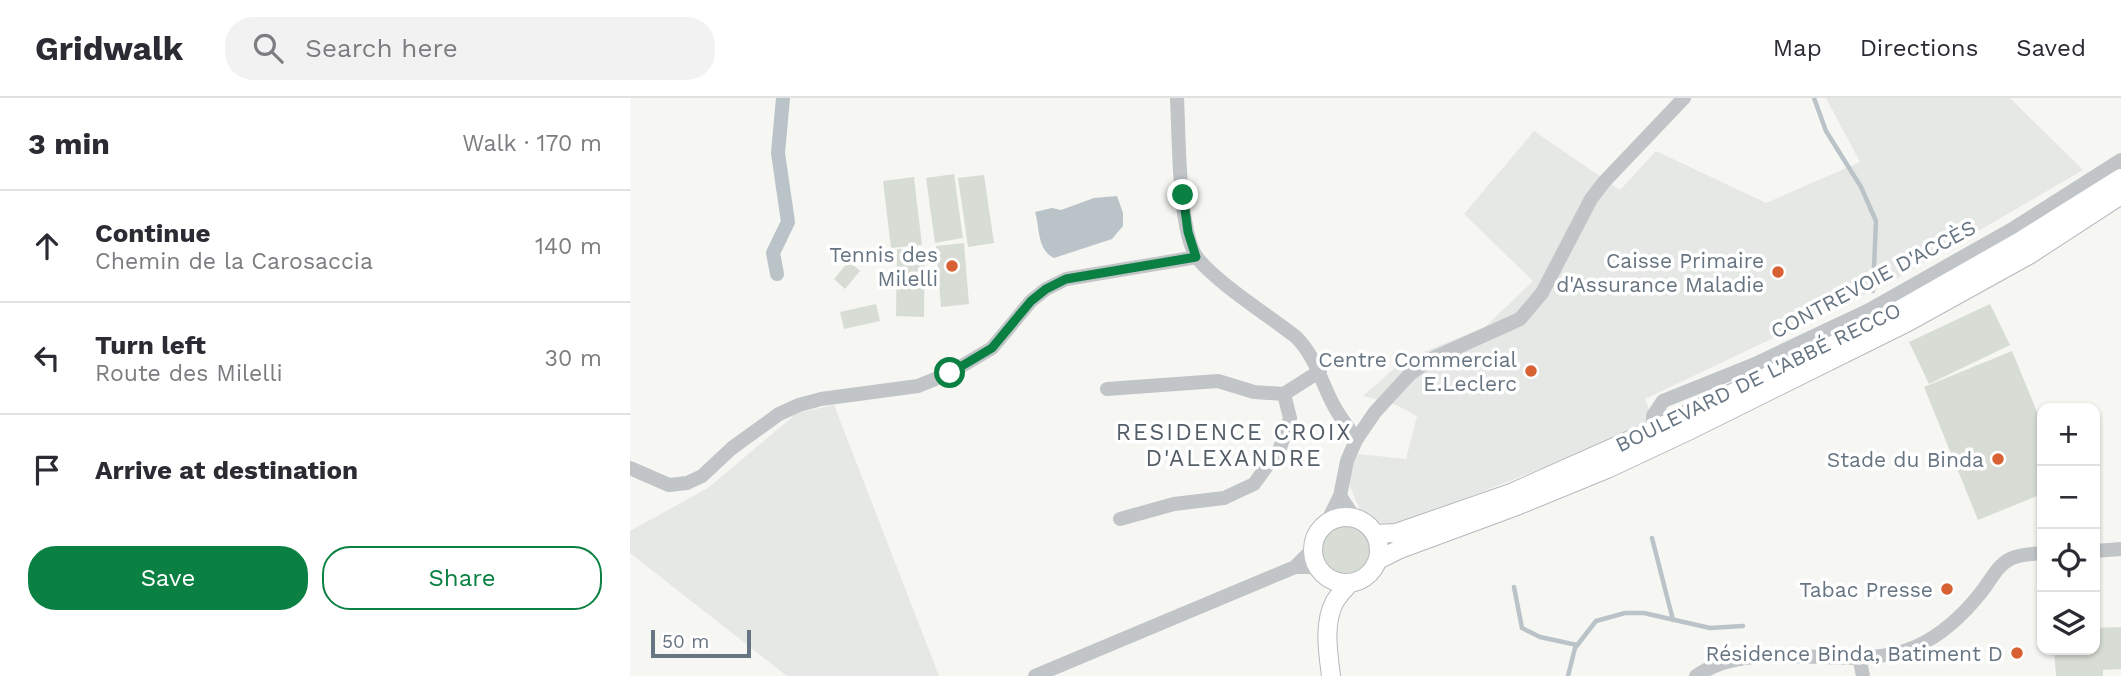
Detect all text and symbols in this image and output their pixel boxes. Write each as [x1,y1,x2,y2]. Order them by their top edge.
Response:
search box [225,17,715,80]
text: Gridwalk [35,29,183,68]
icon: search [249,29,287,67]
text: Search here [305,33,458,63]
text: Map [1773,34,1822,62]
text: Directions [1860,34,1978,62]
text: Saved [2016,34,2086,62]
text: 3 min [28,126,110,161]
text: Walk · 170 m [462,130,602,157]
route end [1167,179,1198,210]
street label: CONTREVOIE D'ACCÈS [1766,214,1980,344]
text: Continue [95,218,211,248]
icon: ahead [28,227,66,265]
text: 140 m [535,233,602,260]
place label: Tennis des Milelli [829,242,938,291]
text: Chemin de la Carosaccia [95,248,373,275]
place label: Caisse Primaire d'Assurance Maladie [1556,248,1764,297]
marker: Tennis des Milelli [944,258,960,274]
marker: Caisse Primaire d'Assurance Maladie [1770,264,1786,280]
street label: BOULEVARD DE L'ABBÉ RECCO [1611,297,1905,457]
text: Turn left [95,330,206,360]
icon: left [28,339,66,377]
text: 30 m [545,345,602,372]
place label: Centre Commercial E.Leclerc [1318,347,1518,396]
route start [934,357,965,388]
text: Route des Milelli [95,360,283,387]
marker: Centre Commercial E.Leclerc [1523,363,1539,379]
map controls [2037,403,2100,655]
button: + [2037,403,2100,466]
district label: RESIDENCE CROIX D'ALEXANDRE [1116,419,1352,472]
place label: Stade du Binda [1827,447,1984,472]
icon: arrive [28,451,66,489]
marker: Stade du Binda [1990,451,2006,467]
text: Arrive at destination [95,455,358,485]
button: − [2037,466,2100,529]
button: locate [2037,529,2100,592]
button: Save [28,546,308,610]
button: Share [322,546,602,610]
place label: Tabac Presse [1799,577,1933,602]
marker: Tabac Presse [1939,581,1955,597]
button: layers [2037,592,2100,655]
scale bar [651,627,751,659]
text: 50 m [662,630,709,653]
place label: Résidence Binda, Batiment D [1706,641,2003,666]
marker: Résidence Binda, Batiment D [2009,645,2025,661]

